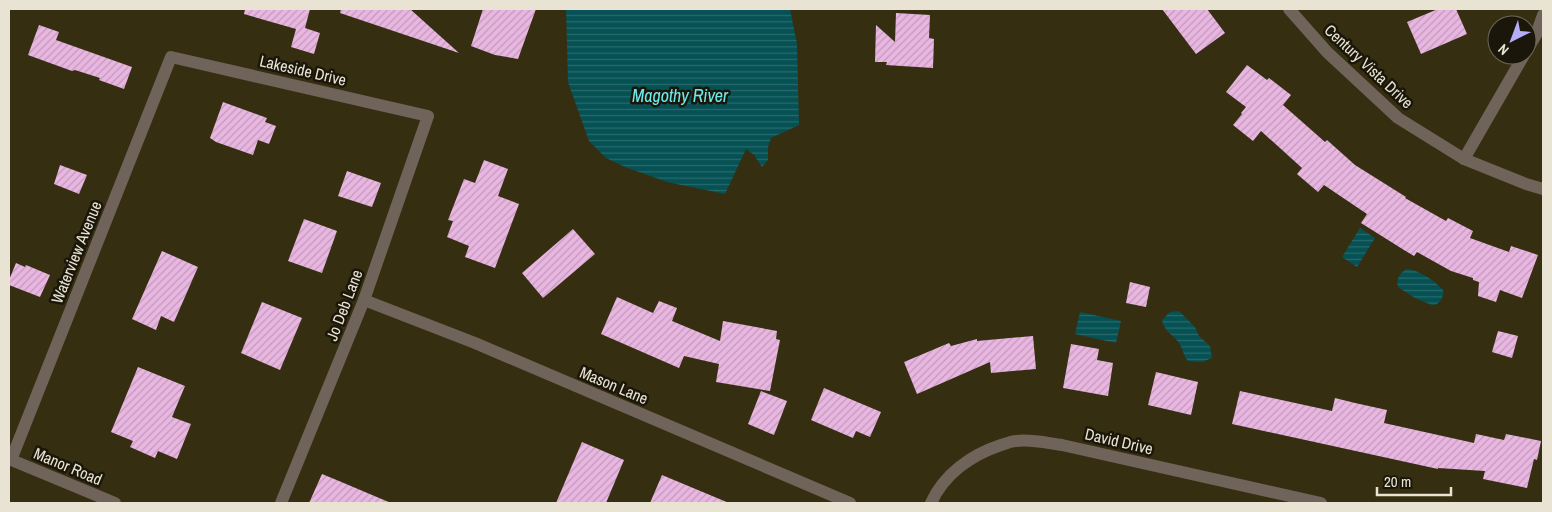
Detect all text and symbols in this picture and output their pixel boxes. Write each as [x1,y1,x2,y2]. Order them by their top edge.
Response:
north arrow [1487,15,1537,65]
street label: Century Vista Drive [1320,19,1418,113]
text: N [1494,40,1512,59]
street label: Lakeside Drive [258,49,348,91]
water label: Magothy River [632,83,729,108]
street label: Waterview Avenue [45,197,107,307]
street label: Jo Deb Lane [320,266,368,344]
street label: Mason Lane [576,361,652,409]
street label: David Drive [1083,422,1155,460]
street label: Manor Road [30,442,106,490]
scale bar [1377,464,1451,496]
text: 20 m [1384,471,1411,492]

